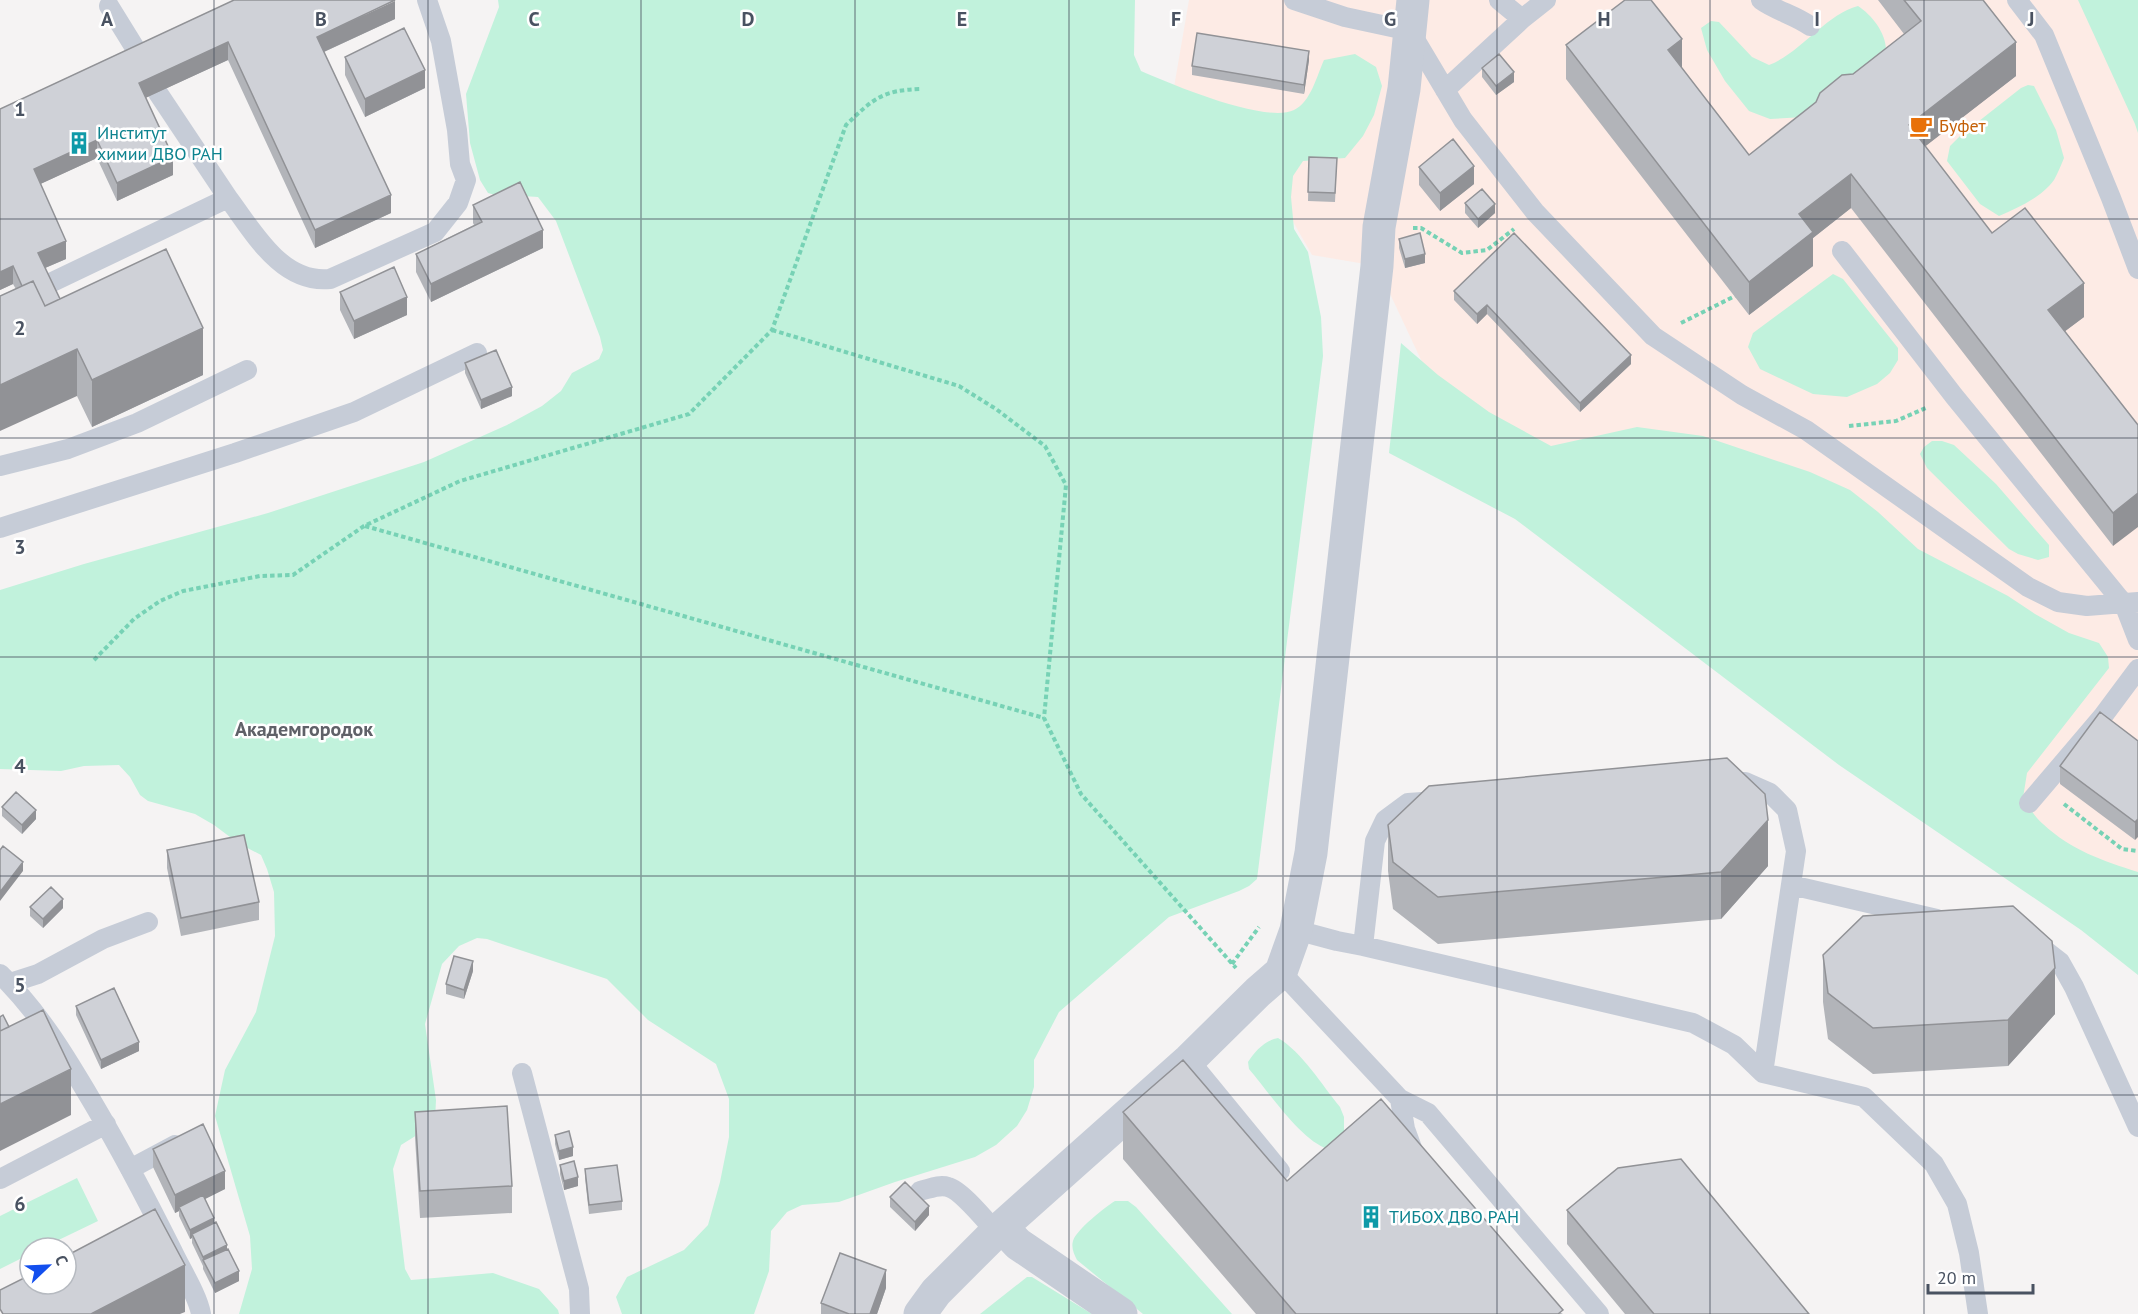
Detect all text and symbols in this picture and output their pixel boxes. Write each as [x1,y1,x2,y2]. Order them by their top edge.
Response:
text: A [101,6,114,32]
text: B [315,6,327,32]
text: C [528,6,540,32]
text: D [742,6,755,32]
text: E [957,6,967,32]
text: F [1171,6,1181,32]
text: G [1384,6,1396,32]
text: H [1597,6,1611,32]
text: I [1814,6,1820,32]
text: J [2027,6,2034,32]
text: 1 [14,96,26,122]
cafe icon: Буфет [1908,113,1934,139]
place label: Буфет [1939,114,1987,137]
place label: Институт химии ДВО РАН [97,121,223,165]
building icon: Институт химии ДВО РАН [66,130,92,156]
text: 2 [14,315,26,341]
text: 3 [14,534,26,560]
district label: Академгородок [235,716,373,742]
text: 4 [14,753,26,779]
text: 5 [14,972,26,998]
text: 6 [14,1191,26,1217]
building icon: ТИБОХ ДВО РАН [1358,1204,1384,1230]
place label: ТИБОХ ДВО РАН [1389,1205,1519,1228]
north arrow [18,1236,78,1296]
text: С [51,1252,73,1268]
scale bar [1928,1257,2033,1295]
text: 20 m [1937,1266,1976,1289]

